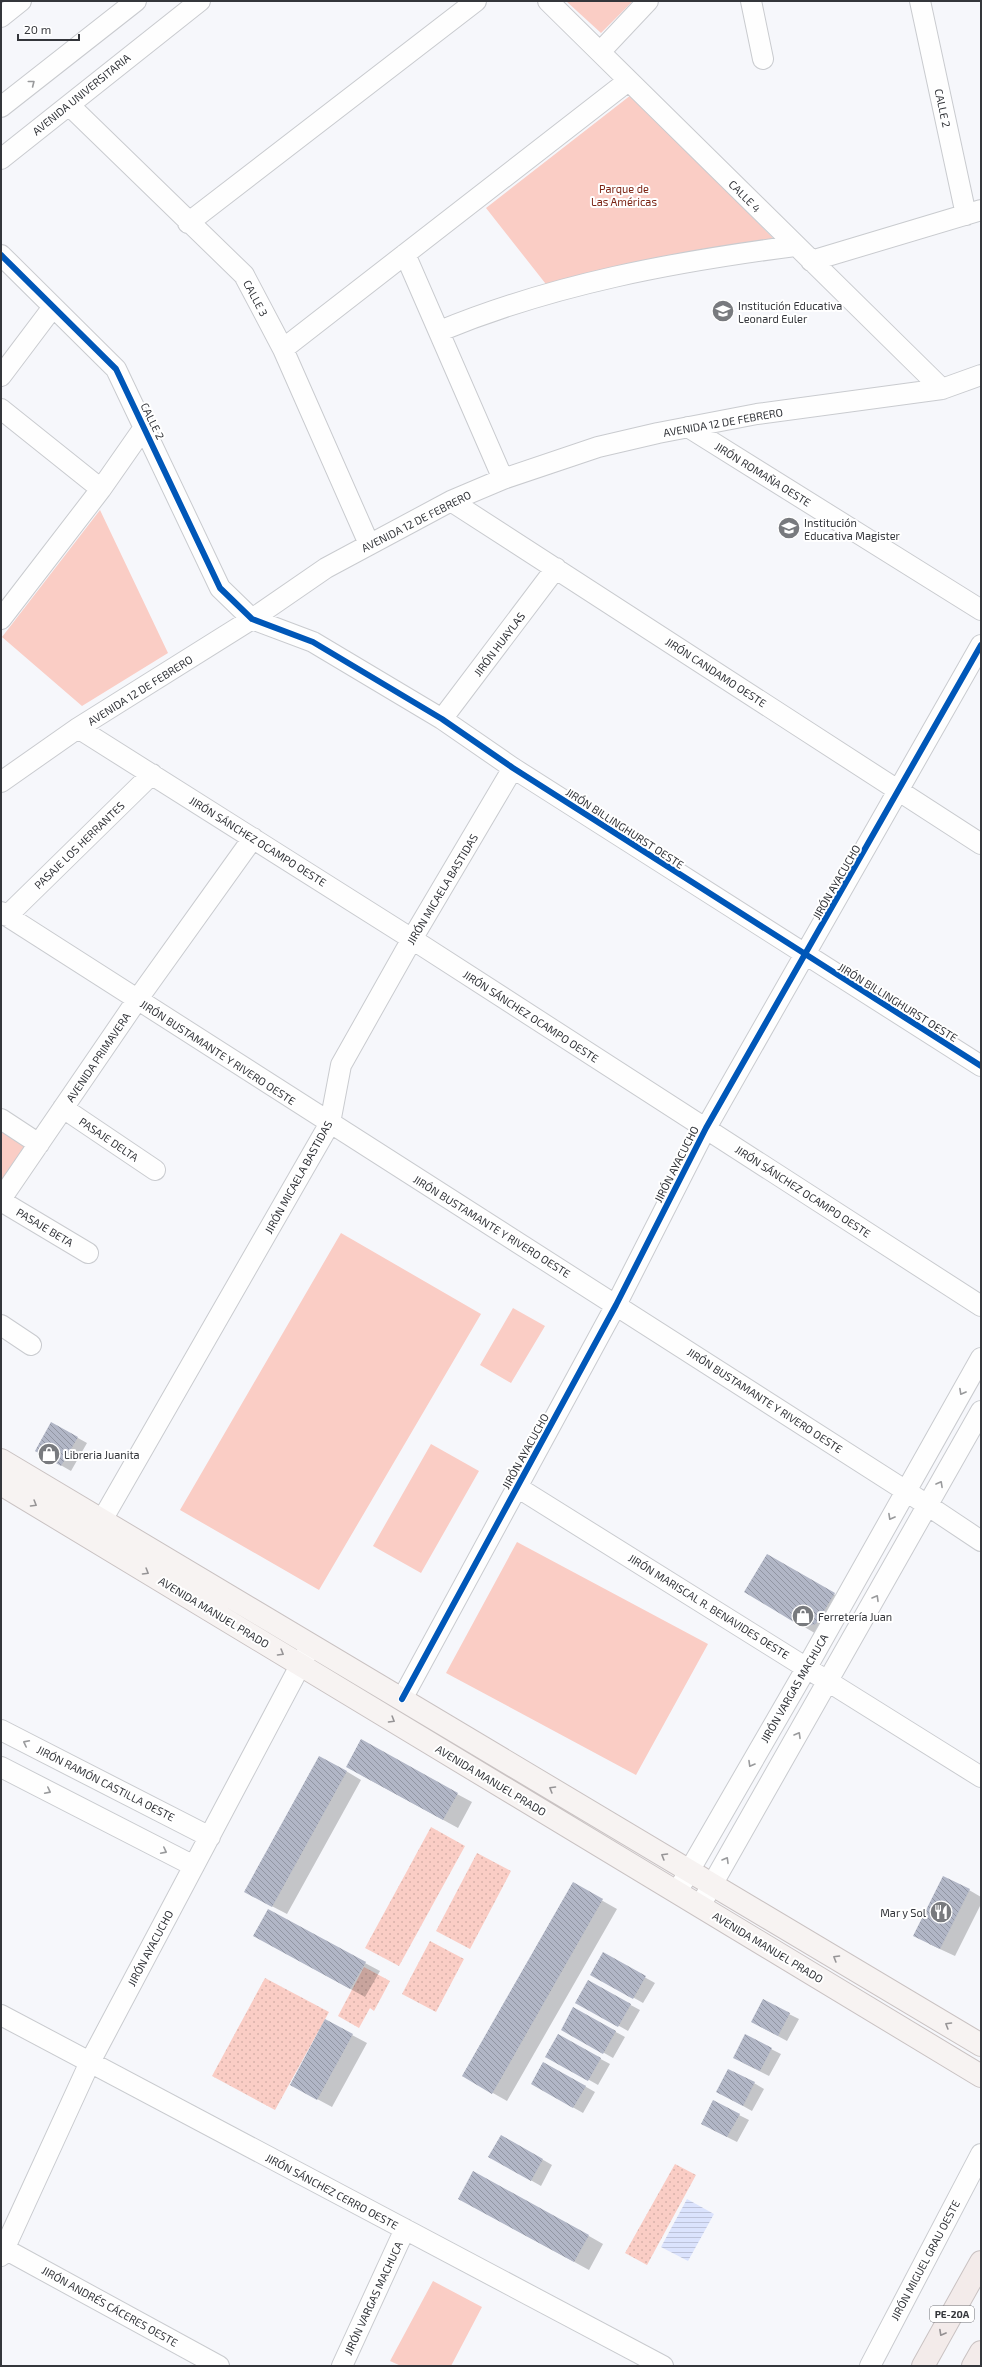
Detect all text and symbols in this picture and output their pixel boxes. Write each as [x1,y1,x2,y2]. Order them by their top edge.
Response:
scale bar [18,16,79,42]
text: 20 m [24,22,51,36]
street label: AVENIDA UNIVERSITARIA [29,50,133,137]
one-way arrow [27,80,34,87]
street label: CALLE 2 [933,87,953,129]
street label: CALLE 4 [726,177,764,215]
park label: Parque de Las Américas [591,182,657,208]
street label: CALLE 3 [241,278,271,318]
school or university icon: Institución Educativa Leonard Euler [710,298,736,324]
place label: Institución Educativa Leonard Euler [738,299,842,325]
street label: CALLE 2 [139,401,167,441]
street label: AVENIDA 12 DE FEBRERO [662,405,784,439]
street label: JIRÓN ROMAÑA OESTE [713,439,813,509]
street label: AVENIDA 12 DE FEBRERO [359,488,473,554]
school or university icon: Institución Educativa Magister [776,515,802,541]
place label: Institución Educativa Magister [804,516,901,542]
street label: JIRÓN HUAYLAS [471,609,527,679]
street label: JIRÓN CANDAMO OESTE [663,635,769,709]
street label: AVENIDA 12 DE FEBRERO [85,652,195,728]
street label: JIRÓN BILLINGHURST OESTE [564,785,686,871]
street label: JIRÓN SÁNCHEZ OCAMPO OESTE [187,793,329,889]
street label: PASAJE LOS HERRANTES [31,799,127,891]
street label: JIRÓN MICAELA BASTIDAS [404,831,480,947]
street label: JIRÓN AYACUCHO [809,842,863,922]
street label: JIRÓN BILLINGHURST OESTE [836,960,960,1044]
street label: JIRÓN SÁNCHEZ OCAMPO OESTE [461,967,601,1065]
street label: JIRÓN BUSTAMANTE Y RIVERO OESTE [138,997,298,1107]
street label: AVENIDA PRIMAVERA [63,1010,133,1104]
street label: PASAJE DELTA [77,1114,141,1164]
street label: JIRÓN MICAELA BASTIDAS [262,1118,334,1236]
street label: JIRÓN AYACUCHO [651,1124,701,1204]
street label: JIRÓN SÁNCHEZ OCAMPO OESTE [733,1142,873,1240]
street label: JIRÓN BUSTAMANTE Y RIVERO OESTE [411,1172,573,1280]
street label: PASAJE BETA [14,1205,76,1249]
street label: JIRÓN BUSTAMANTE Y RIVERO OESTE [685,1345,845,1455]
one-way arrow [959,1388,966,1395]
street label: JIRÓN AYACUCHO [499,1411,551,1491]
shop icon: Libreria Juanita [36,1441,62,1467]
place label: Libreria Juanita [64,1448,140,1461]
one-way arrow [935,1481,942,1488]
one-way arrow [30,1500,37,1507]
one-way arrow [889,1513,896,1520]
street label: JIRÓN MARISCAL R. BENAVIDES OESTE [626,1551,792,1661]
one-way arrow [142,1567,149,1574]
street label: AVENIDA MANUEL PRADO [156,1574,272,1650]
one-way arrow [871,1594,878,1602]
shop icon: Ferretería Juan [790,1603,816,1629]
place label: Ferretería Juan [818,1610,892,1623]
street label: JIRÓN VARGAS MACHUCA [757,1631,831,1745]
one-way arrow [277,1649,284,1656]
one-way arrow [388,1716,395,1723]
one-way arrow [793,1732,800,1739]
one-way arrow [23,1740,30,1747]
street label: JIRÓN RAMÓN CASTILLA OESTE [35,1742,177,1824]
street label: AVENIDA MANUEL PRADO [433,1742,549,1818]
one-way arrow [748,1760,755,1767]
one-way arrow [549,1786,556,1794]
one-way arrow [44,1787,51,1794]
one-way arrow [160,1846,167,1853]
one-way arrow [661,1853,668,1860]
one-way arrow [722,1857,729,1864]
restaurant icon: Mar y Sol [928,1899,954,1925]
place label: Mar y Sol [880,1906,927,1919]
street label: JIRÓN AYACUCHO [125,1908,175,1988]
street label: AVENIDA MANUEL PRADO [710,1909,826,1985]
one-way arrow [833,1955,840,1963]
one-way arrow [944,2022,952,2029]
street label: JIRÓN SÁNCHEZ CERRO OESTE [263,2150,401,2232]
street label: JIRÓN MIGUEL GRAU OESTE [888,2198,962,2322]
street label: JIRÓN VARGAS MACHUCA [341,2239,405,2357]
street label: JIRÓN ANDRÉS CÁCERES OESTE [40,2263,180,2349]
road number: PE-20A [930,2306,974,2322]
one-way arrow [939,2329,946,2336]

